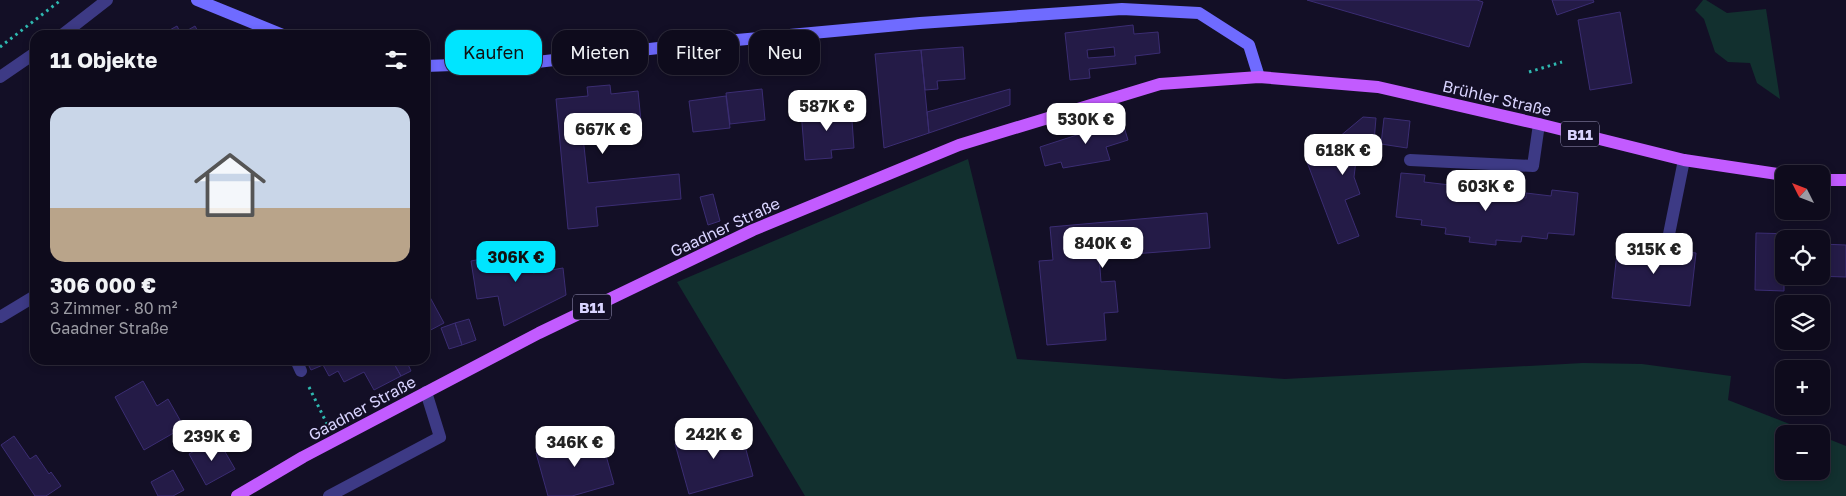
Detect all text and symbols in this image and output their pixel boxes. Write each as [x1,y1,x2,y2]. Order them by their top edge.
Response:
chip: Kaufen [445,30,542,75]
chip: Mieten [552,30,648,75]
chip: Filter [658,30,739,75]
chip: Neu [749,30,820,75]
icon: filters [382,46,410,74]
text: 11 Objekte [50,47,157,73]
street label: Brühler Straße [1441,76,1553,120]
pin: 587K € [786,90,868,132]
text: 587K € [799,96,855,116]
pin: 530K € [1045,102,1127,145]
text: 530K € [1058,109,1114,129]
pin: 667K € [562,112,644,155]
text: 667K € [575,119,631,139]
road number: B11 [1561,122,1599,146]
pin: 618K € [1302,134,1384,176]
icon: home [185,140,275,230]
text: 618K € [1315,140,1371,160]
north arrow [1775,165,1830,220]
map controls [1775,165,1830,480]
pin: 603K € [1445,170,1527,212]
text: 603K € [1457,176,1515,196]
street label: Gaadner Straße [667,193,783,261]
pin: 840K € [1062,226,1144,269]
button: locate [1775,230,1830,285]
pin: 315K € [1613,232,1695,275]
text: 840K € [1074,233,1132,253]
text: 315K € [1627,239,1681,259]
pin: 306K € [475,240,557,283]
text: 306K € [487,247,545,267]
text: 306 000 € [50,272,156,298]
road number: B11 [573,294,611,320]
button: layers [1775,295,1830,350]
text: 3 Zimmer · 80 m² [50,298,178,318]
text: Gaadner Straße [50,318,169,338]
button: + [1775,360,1830,415]
street label: Gaadner Straße [305,371,419,445]
pin: 242K € [673,418,755,460]
pin: 239K € [171,420,253,462]
text: 242K € [686,424,742,444]
button: − [1775,425,1830,480]
text: 239K € [184,426,240,446]
pin: 346K € [534,426,616,468]
text: 346K € [547,432,603,452]

